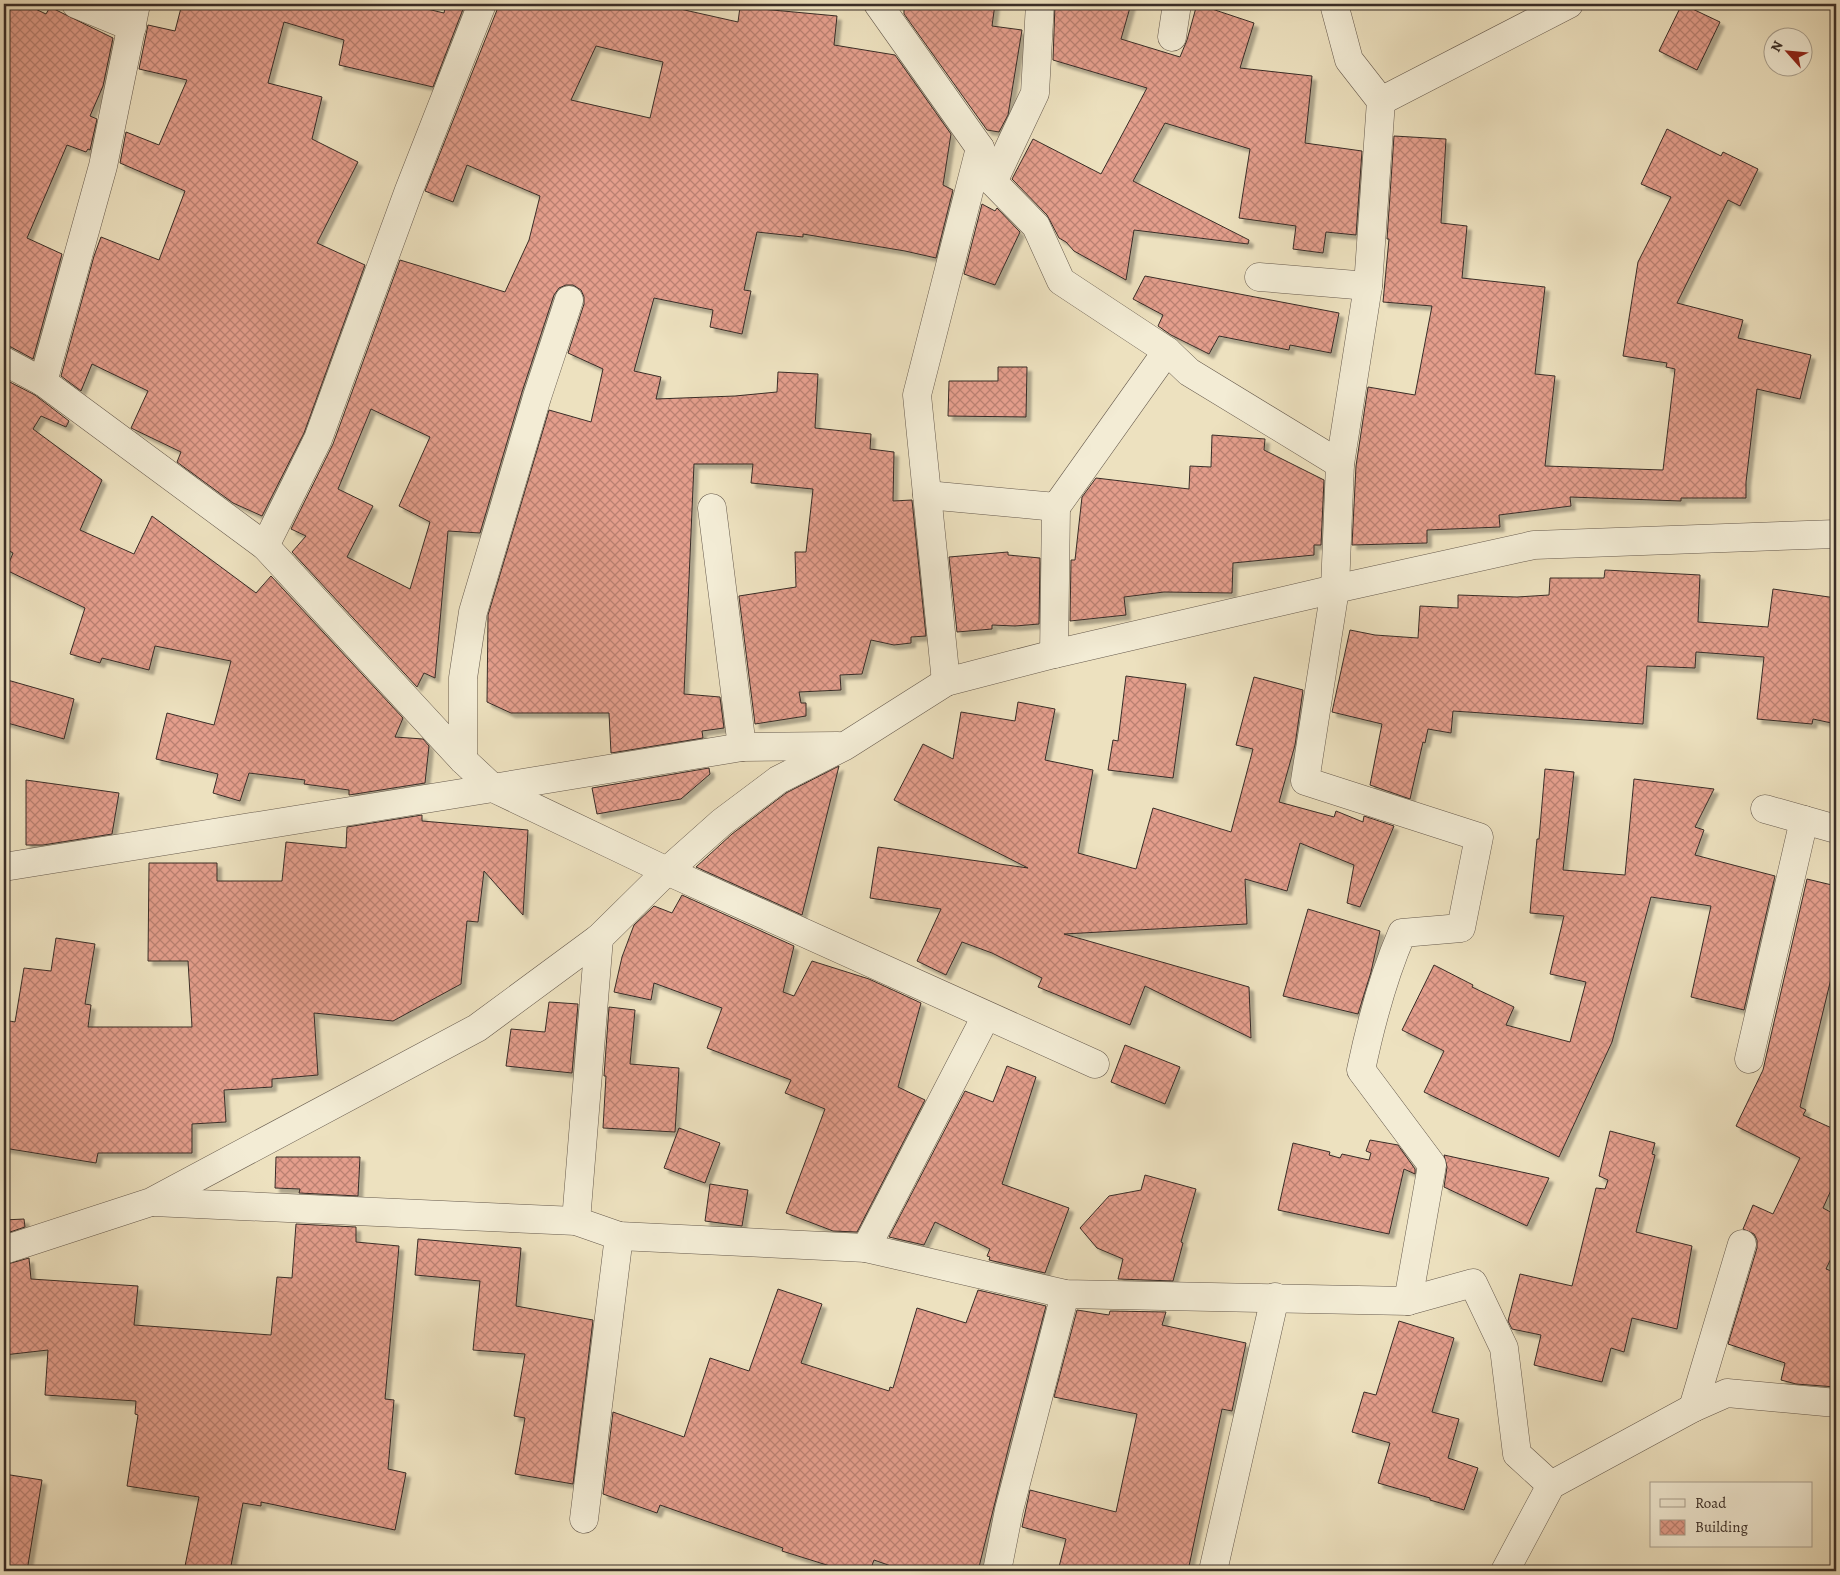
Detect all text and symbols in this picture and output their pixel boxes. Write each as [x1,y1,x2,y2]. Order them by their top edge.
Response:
north arrow [1762,28,1812,78]
text: N [1766,37,1788,55]
legend [1650,1482,1812,1548]
text: Road [1695,1493,1727,1513]
text: Building [1695,1517,1748,1537]

